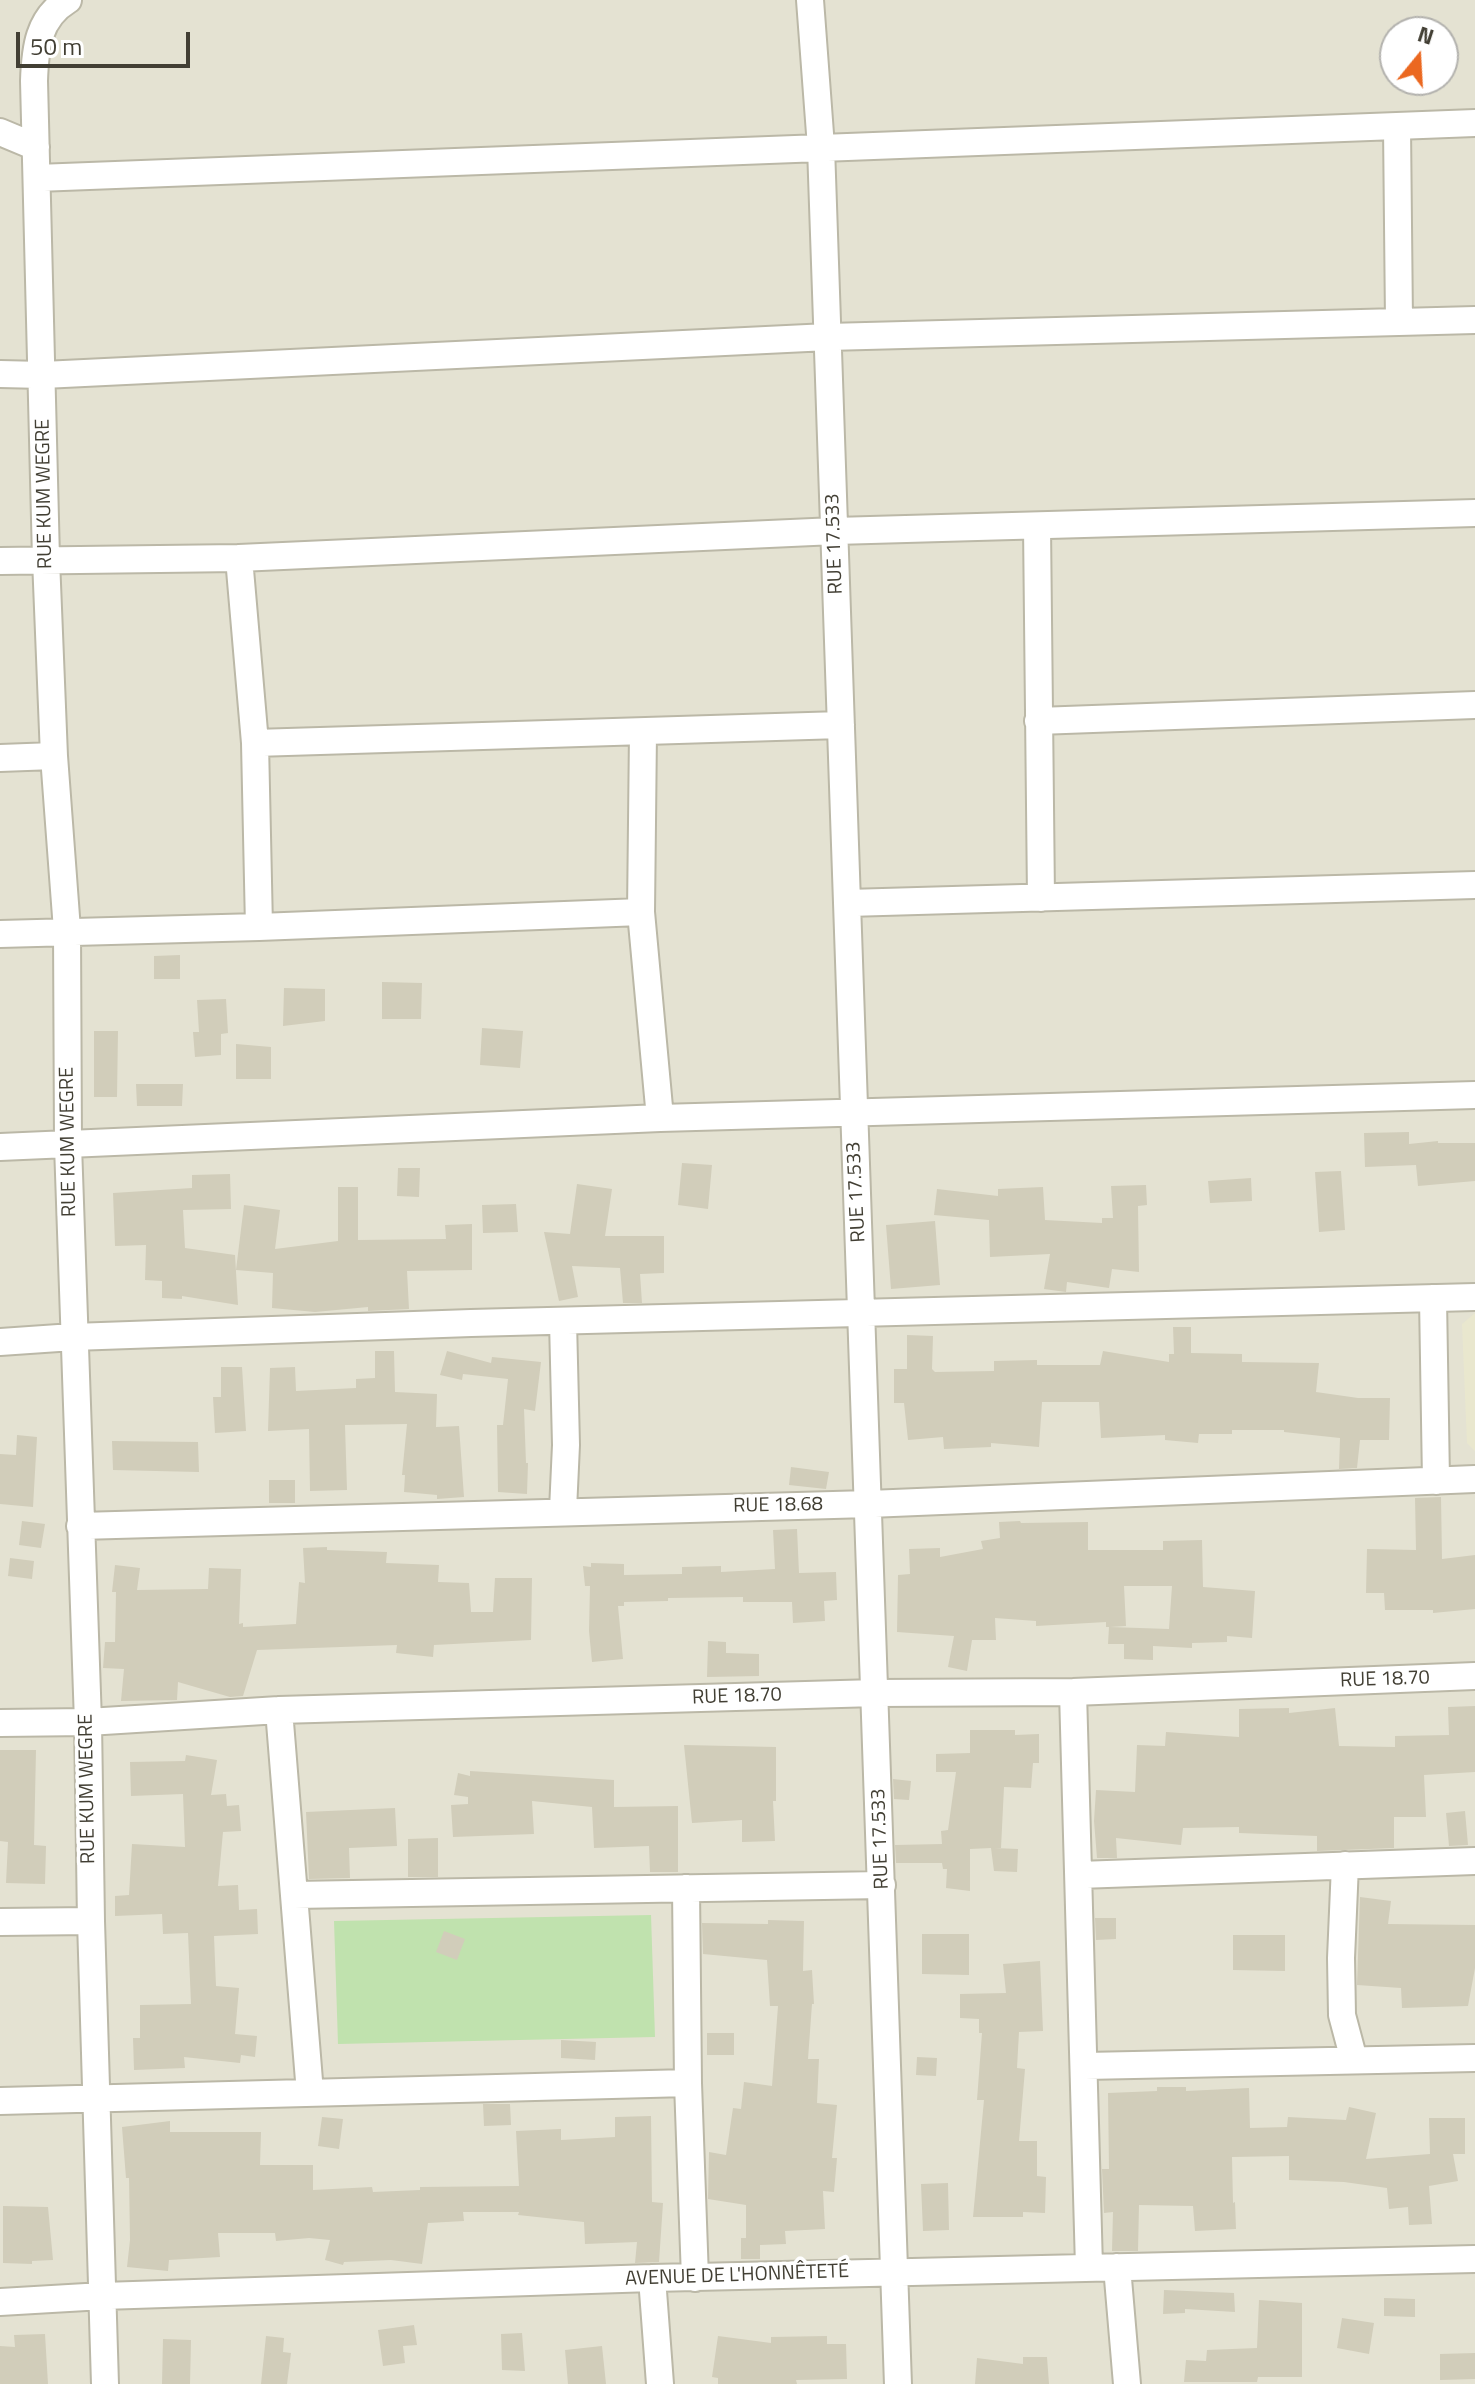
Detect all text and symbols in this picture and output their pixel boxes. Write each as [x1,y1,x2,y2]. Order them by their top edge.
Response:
scale bar [20,16,194,66]
north arrow [1379,16,1459,96]
text: N [1413,17,1438,54]
text: 50 m [30,28,82,64]
street label: RUE KUM WEGRE [32,419,58,569]
street label: RUE 17.533 [821,493,849,595]
street label: RUE KUM WEGRE [56,1067,82,1217]
street label: RUE 17.533 [842,1141,872,1243]
street label: RUE 18.68 [733,1493,823,1519]
street label: RUE 18.70 [1340,1666,1430,1694]
street label: RUE 18.70 [692,1683,782,1711]
street label: RUE KUM WEGRE [75,1714,101,1864]
street label: RUE 17.533 [867,1788,895,1890]
street label: AVENUE DE L'HONNÊTETÉ [625,2260,849,2292]

